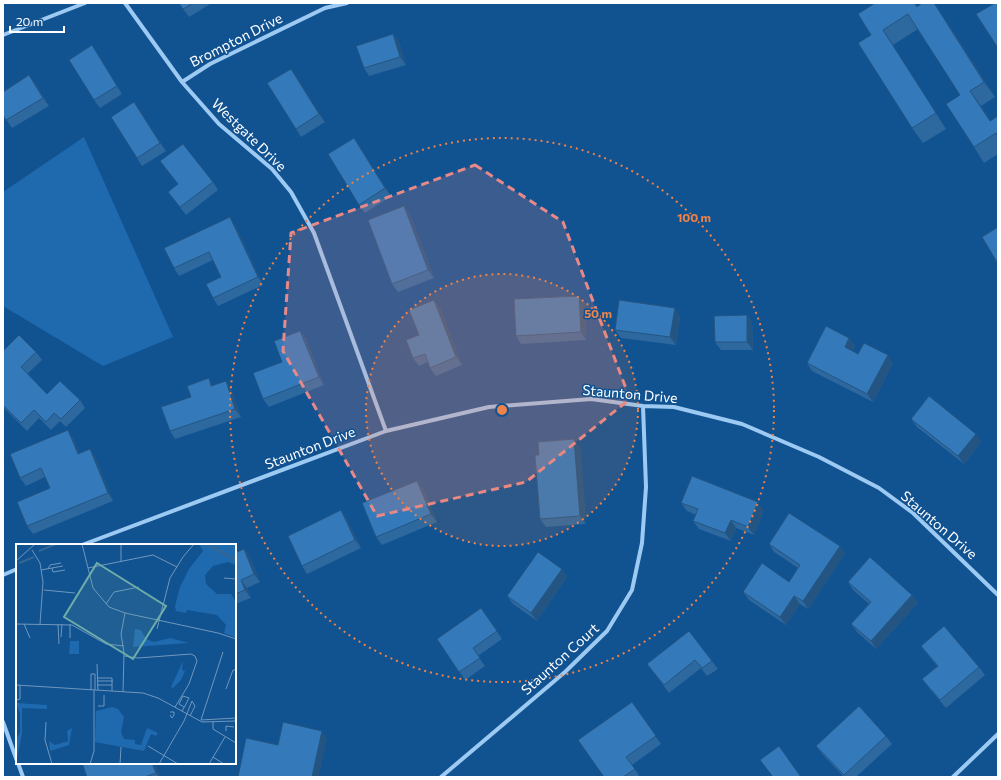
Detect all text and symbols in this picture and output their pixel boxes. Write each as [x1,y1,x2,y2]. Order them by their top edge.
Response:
scale bar [10,8,64,34]
street label: Brompton Drive [187,9,285,70]
text: 20 m [16,14,43,28]
street label: Westgate Drive [209,95,290,174]
text: 100 m [677,210,711,224]
text: 50 m [584,306,612,320]
street label: Staunton Drive [582,381,678,406]
centre of rings [495,403,509,417]
street label: Staunton Drive [262,422,357,473]
street label: Staunton Drive [898,487,981,562]
inset map [16,544,236,764]
street label: Staunton Court [517,619,602,698]

